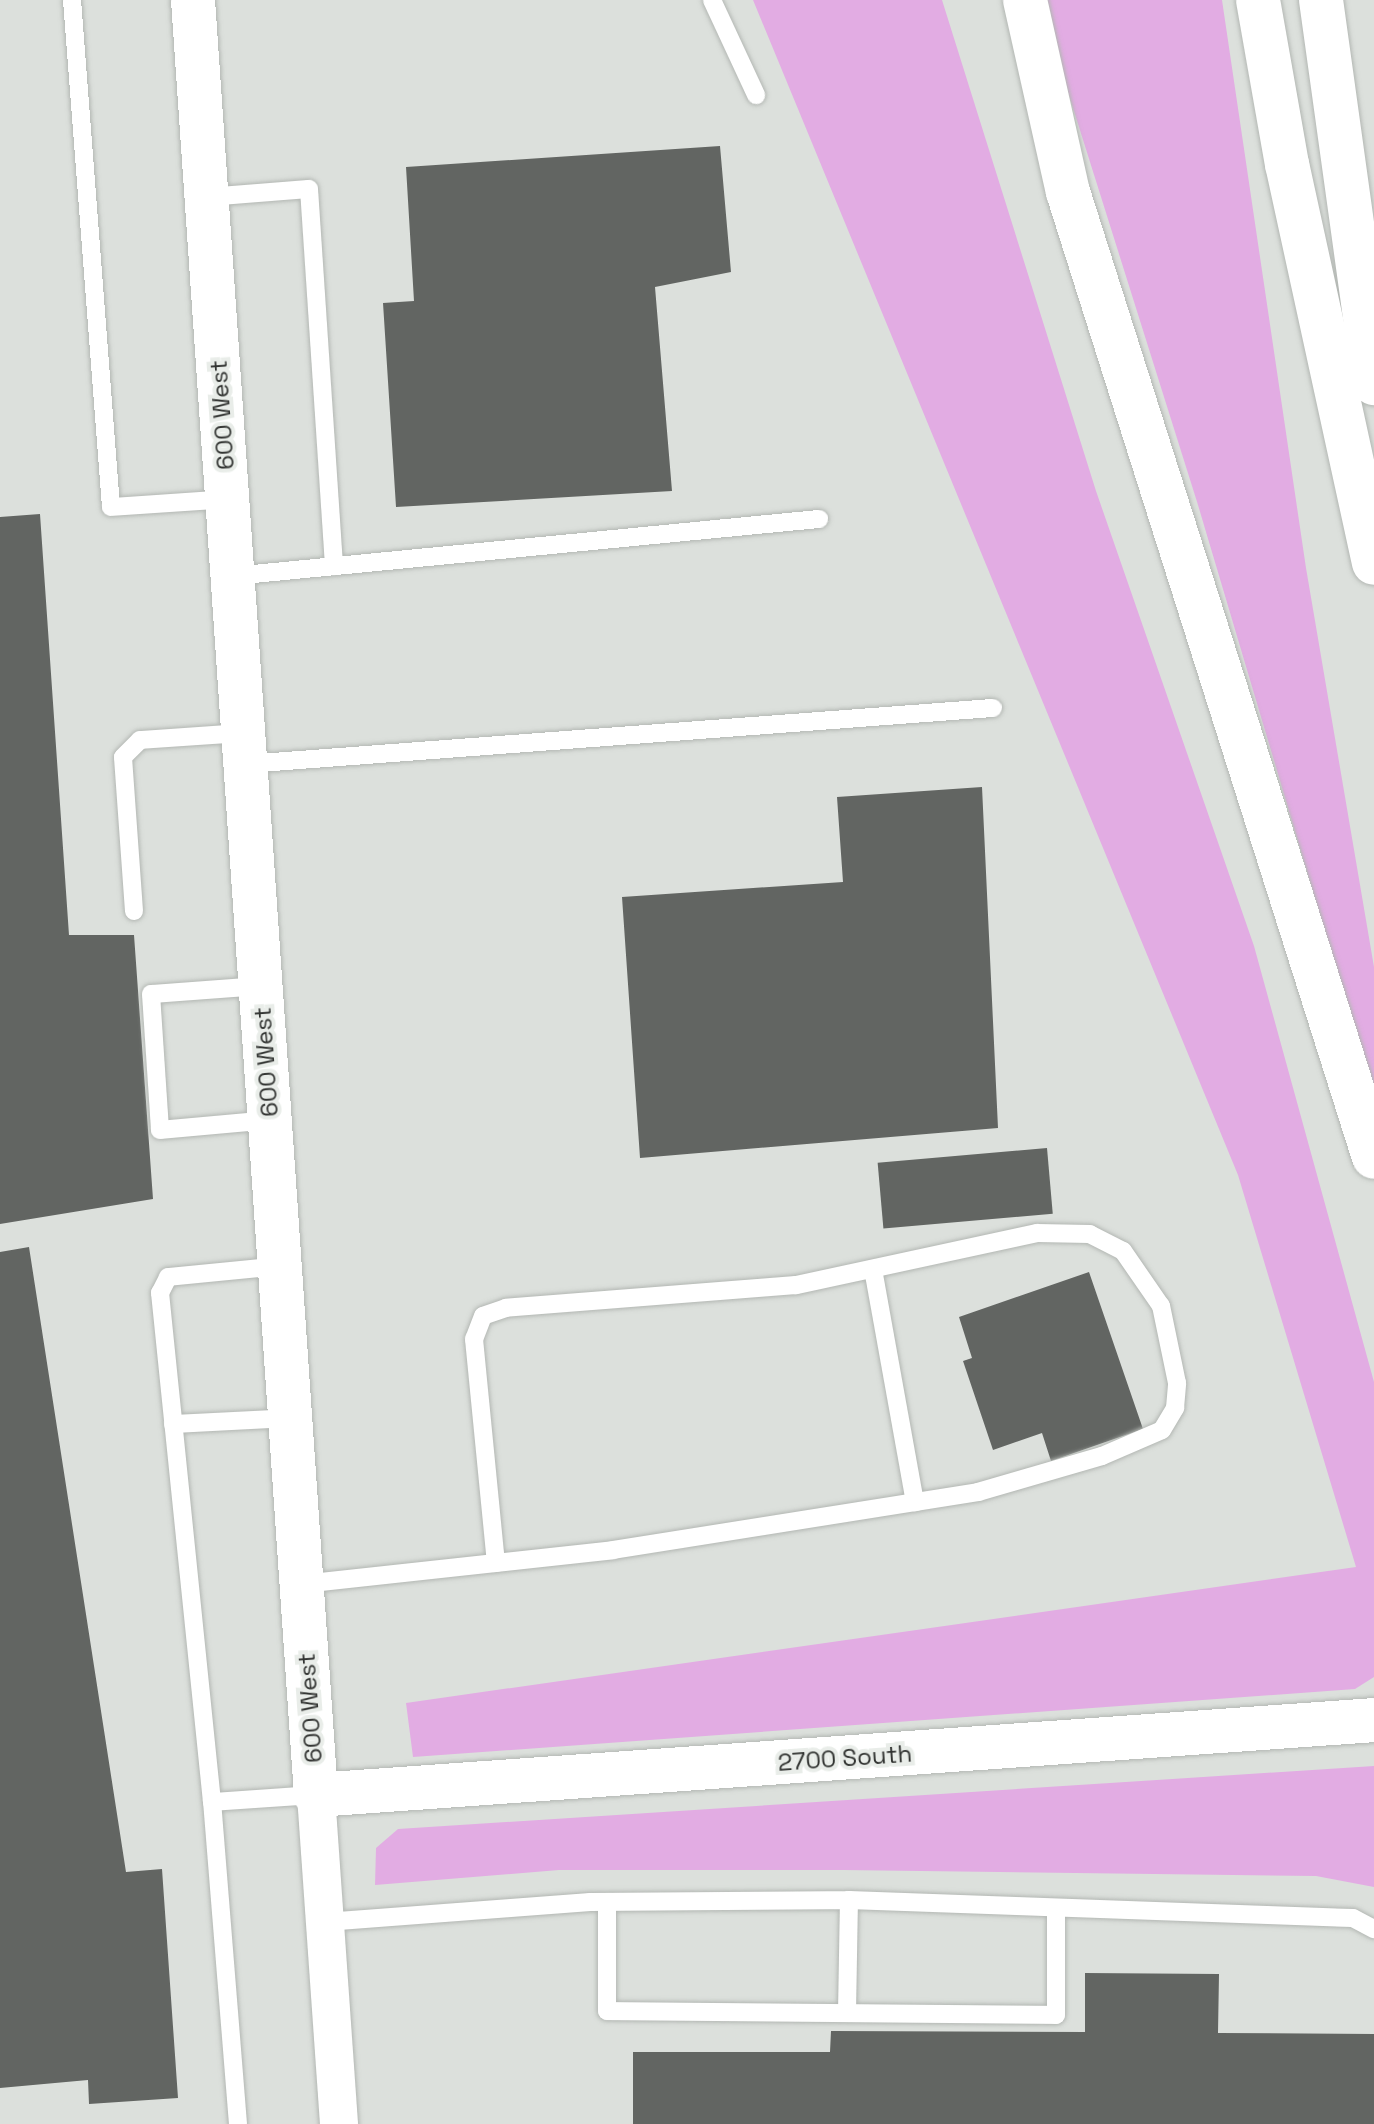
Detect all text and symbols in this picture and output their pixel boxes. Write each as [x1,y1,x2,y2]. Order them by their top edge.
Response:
street label: 600 West [204,359,240,471]
street label: 600 West [248,1006,284,1118]
street label: 600 West [292,1652,328,1764]
street label: 2700 South [777,1739,913,1777]

